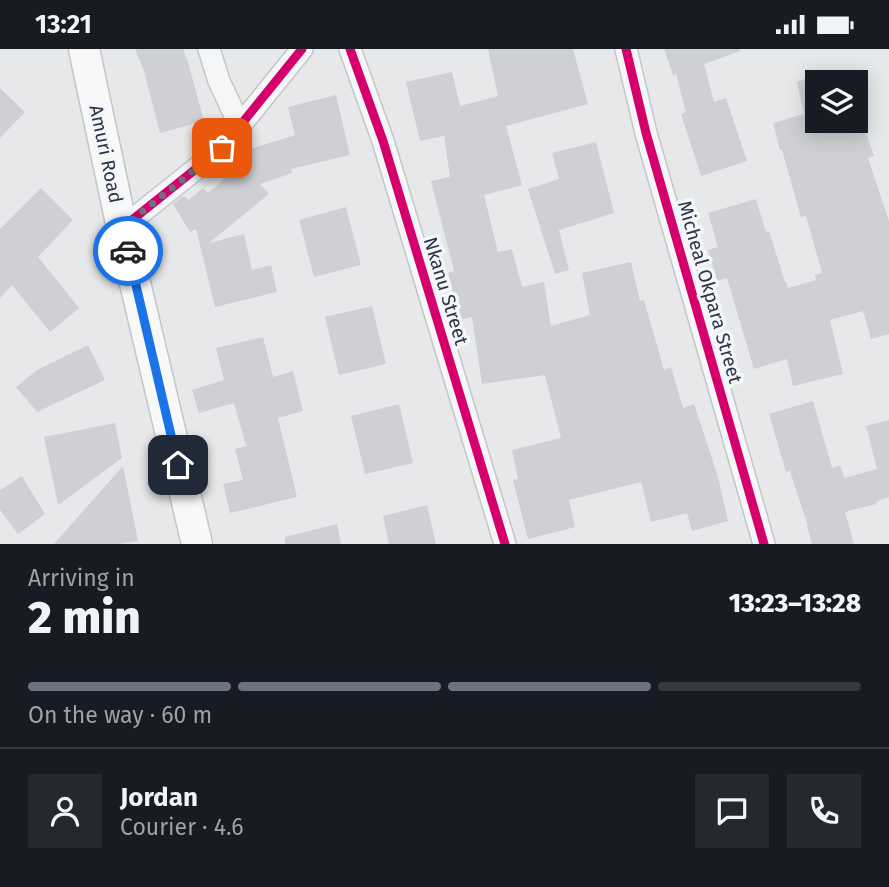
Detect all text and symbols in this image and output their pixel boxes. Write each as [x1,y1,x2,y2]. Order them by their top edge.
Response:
text: 13:21 [35,9,92,40]
map controls [805,70,868,133]
button: layers [805,70,868,133]
street label: Amuri Road [84,103,128,205]
pin [192,118,252,178]
icon: bag [203,129,241,167]
street label: Micheal Okpara Street [673,198,747,386]
courier [93,216,163,286]
icon: car [109,232,147,270]
street label: Nkanu Street [419,234,473,348]
pin [148,435,208,495]
icon: home [159,446,197,484]
text: Arriving in [28,564,135,592]
text: 13:23–13:28 [729,588,861,619]
text: 2 min [28,590,141,645]
text: On the way · 60 m [28,701,212,729]
button: person [28,774,102,848]
button: chat [695,774,769,848]
button: phone [787,774,861,848]
text: Jordan [120,782,198,813]
text: Courier · 4.6 [120,813,244,841]

